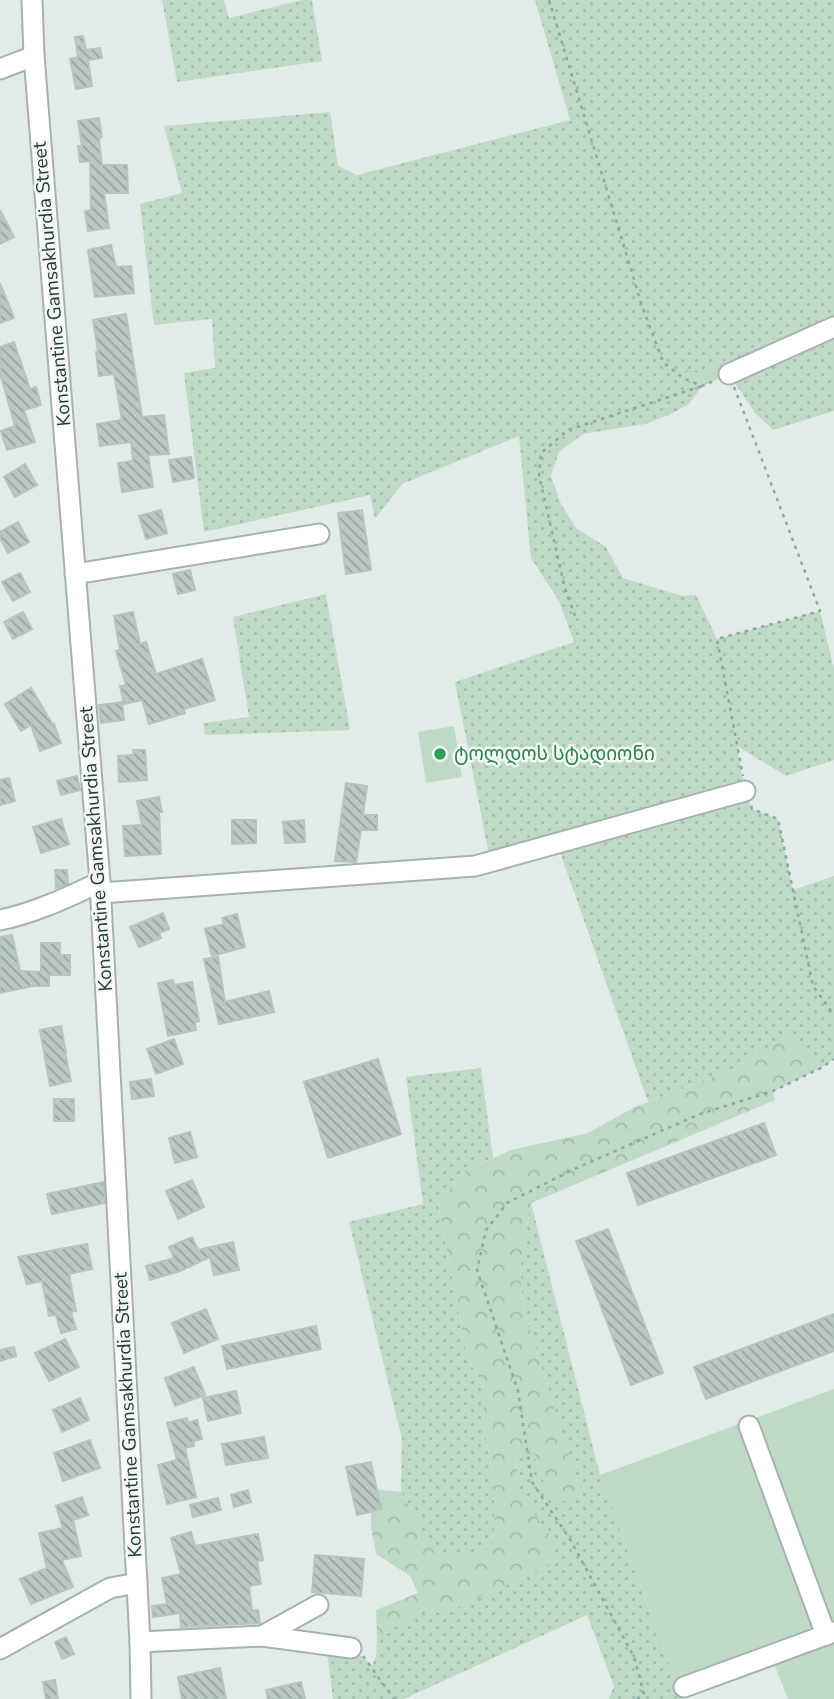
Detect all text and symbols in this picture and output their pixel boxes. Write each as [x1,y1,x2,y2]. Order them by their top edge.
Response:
street label: Konstantine Gamsakhurdia Street [27,140,77,427]
street label: Konstantine Gamsakhurdia Street [73,705,119,992]
place label: ტოლდოს სტადიონი [454,741,655,767]
marker: ტოლდოს სტადიონი [432,746,448,762]
street label: Konstantine Gamsakhurdia Street [108,1271,148,1558]

